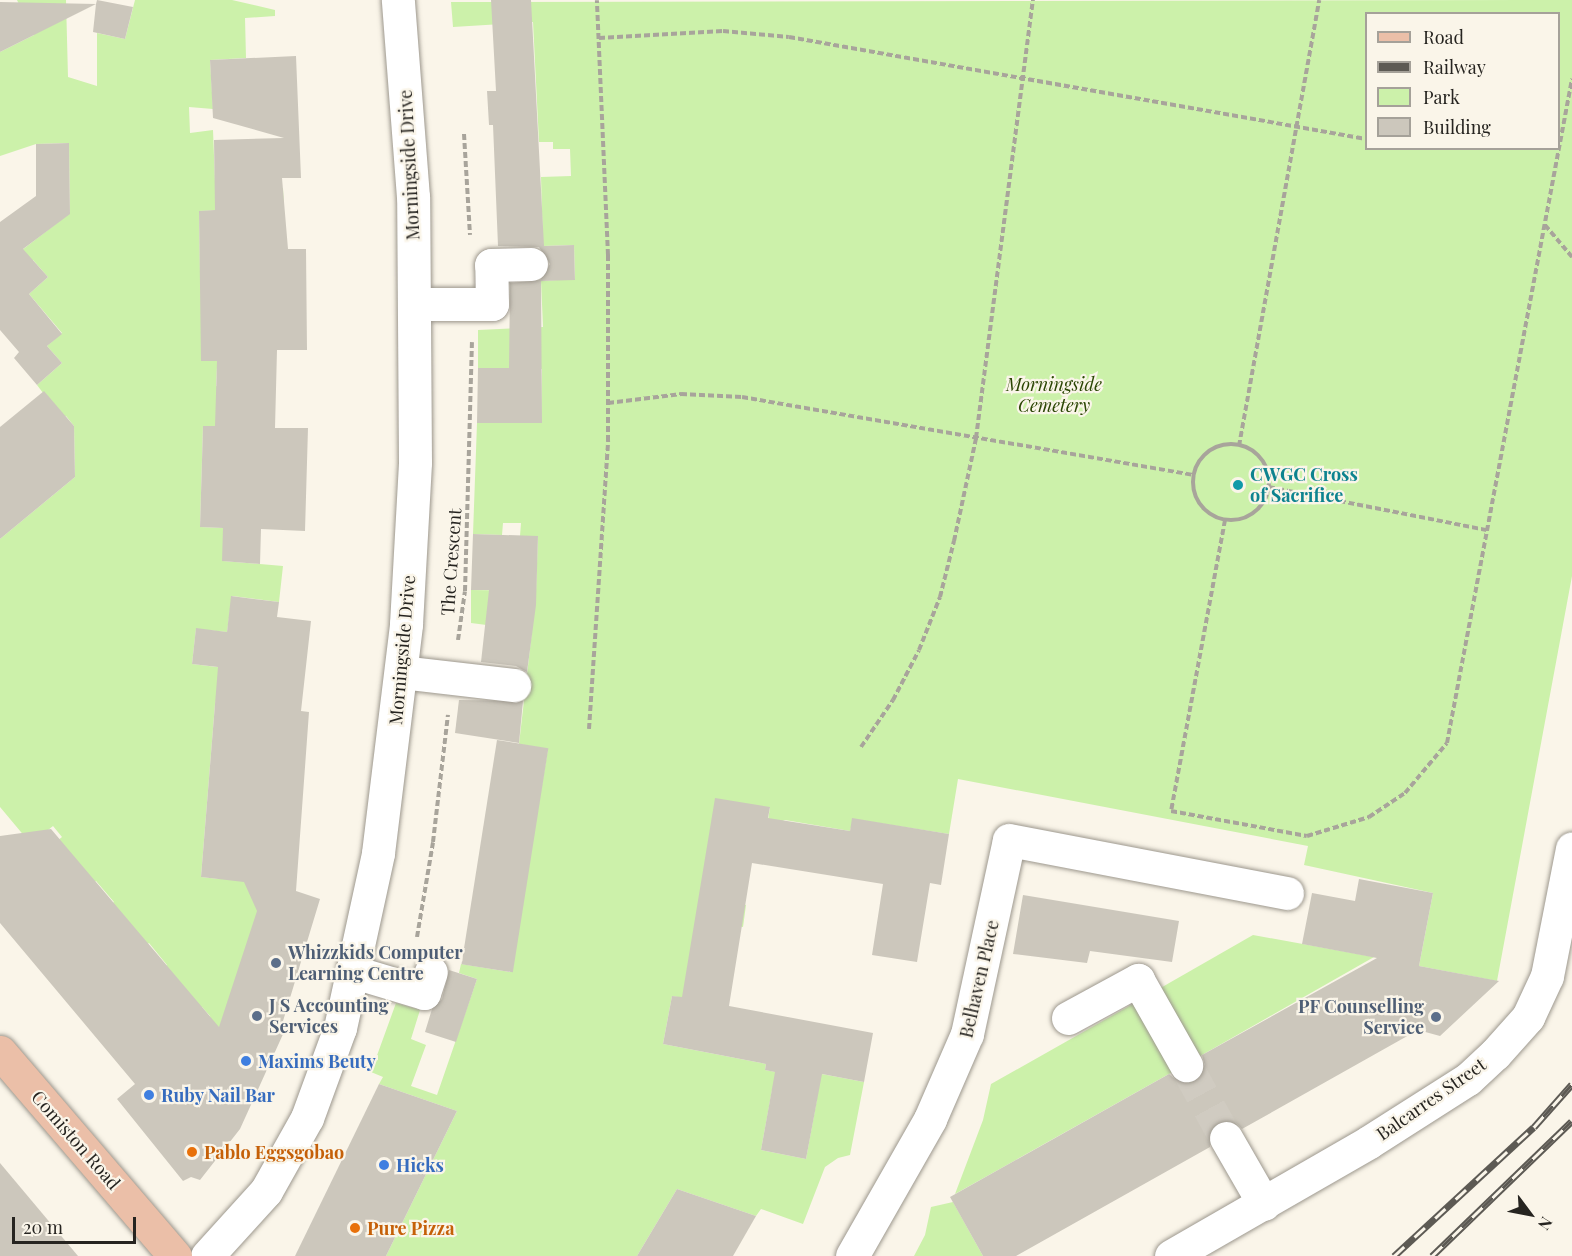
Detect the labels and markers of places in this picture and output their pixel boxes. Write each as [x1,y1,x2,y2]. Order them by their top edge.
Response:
place label: CWGC Cross of Sacrifice [1250,464,1358,506]
marker: CWGC Cross of Sacrifice [1231,478,1245,492]
place label: Whizzkids Computer Learning Centre [288,942,463,984]
marker: Whizzkids Computer Learning Centre [269,956,283,970]
place label: J S Accounting Services [269,995,389,1038]
place label: PF Counselling Service [1298,996,1424,1038]
marker: J S Accounting Services [250,1009,264,1023]
marker: PF Counselling Service [1429,1010,1443,1024]
place label: Maxims Beuty [258,1050,376,1072]
marker: Maxims Beuty [239,1054,253,1068]
place label: Ruby Nail Bar [161,1084,275,1106]
marker: Ruby Nail Bar [142,1088,156,1102]
place label: Pablo Eggsgobao [204,1141,344,1163]
marker: Pablo Eggsgobao [185,1145,199,1159]
place label: Hicks [396,1154,444,1176]
marker: Hicks [377,1158,391,1172]
place label: Pure Pizza [367,1217,454,1239]
marker: Pure Pizza [348,1221,362,1235]

